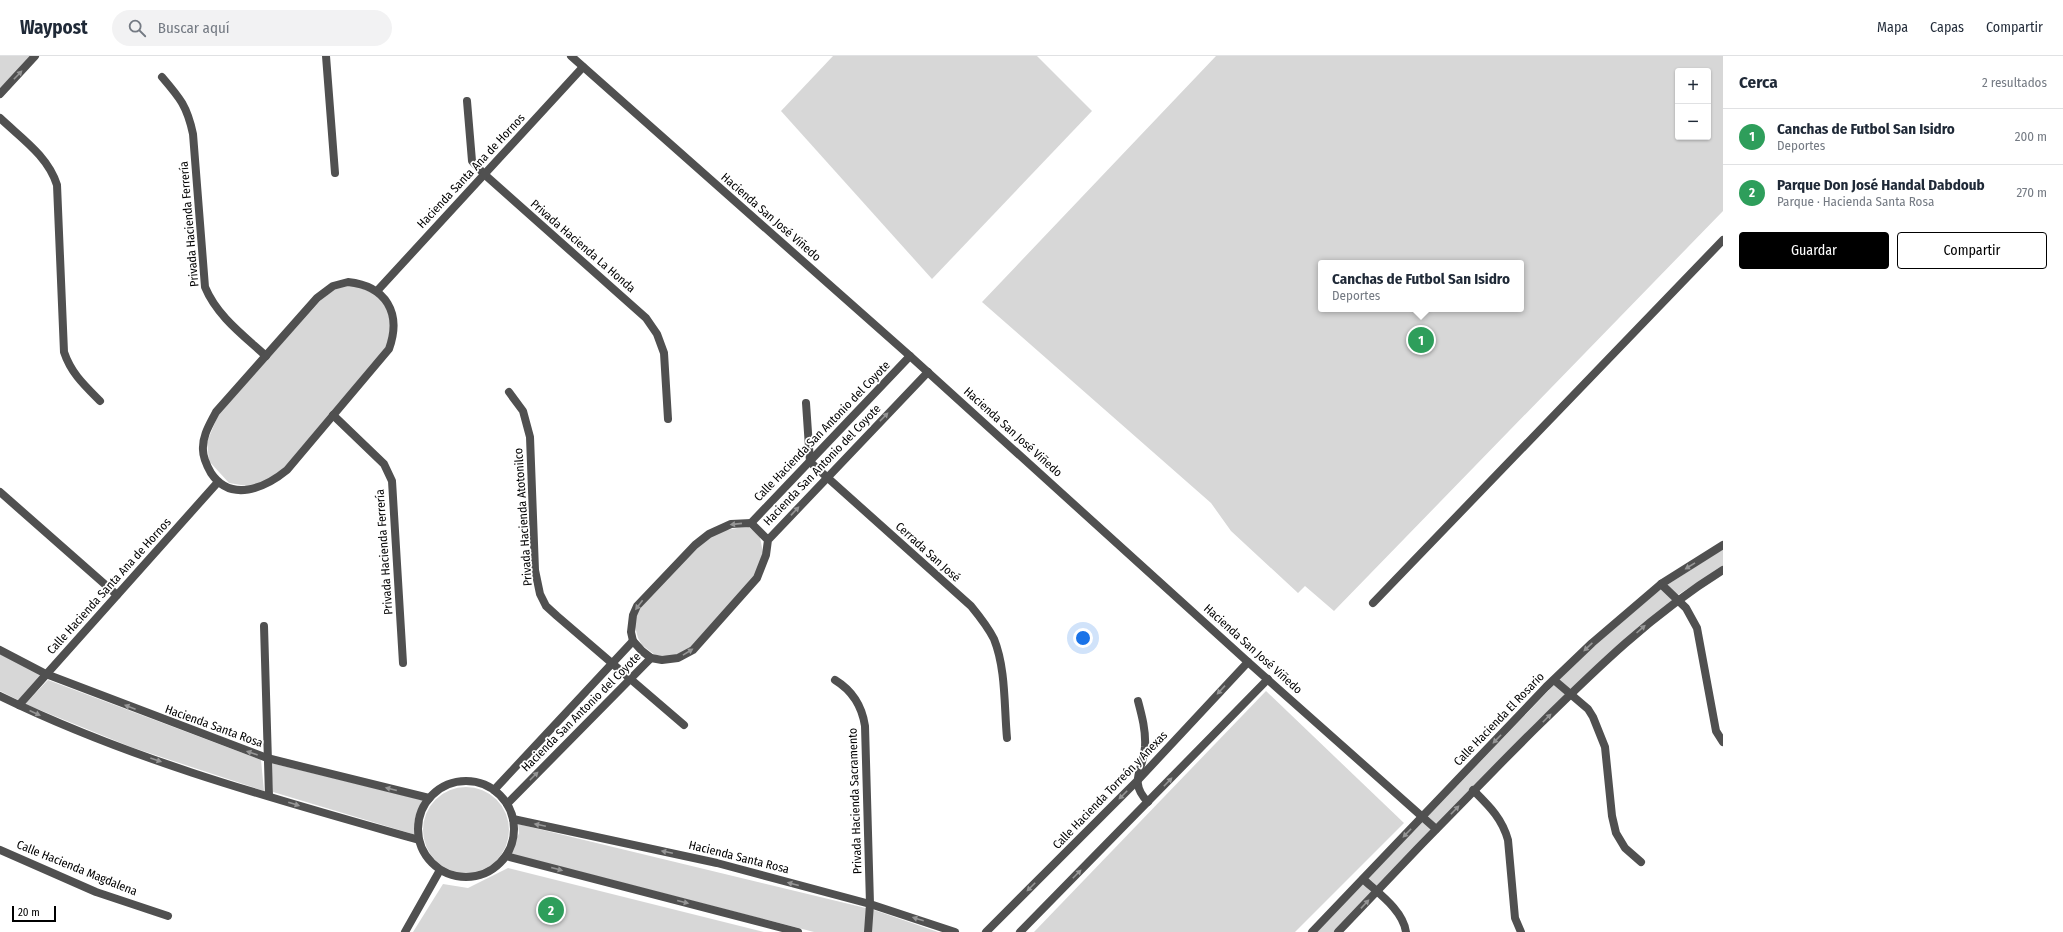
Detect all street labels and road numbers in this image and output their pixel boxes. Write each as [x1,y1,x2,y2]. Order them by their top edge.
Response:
street label: Hacienda Santa Ana de Hornos [414,111,528,231]
street label: Privada Hacienda Ferrería [177,161,201,287]
street label: Hacienda San José Viñedo [718,170,824,264]
street label: Privada Hacienda La Honda [528,197,638,295]
street label: Calle Hacienda San Antonio del Coyote [751,358,893,504]
street label: Hacienda San José Viñedo [961,384,1065,480]
street label: Hacienda San Antonio del Coyote [760,402,884,528]
street label: Privada Hacienda Atotonilco [511,448,535,586]
street label: Privada Hacienda Ferrería [373,489,395,615]
street label: Calle Hacienda Santa Ana de Hornos [44,515,174,657]
street label: Cerrada San José [893,519,963,585]
street label: Hacienda San José Viñedo [1201,601,1305,697]
street label: Hacienda San Antonio del Coyote [519,650,643,774]
street label: Calle Hacienda El Rosario [1451,669,1547,769]
street label: Hacienda Santa Rosa [163,702,265,750]
street label: Privada Hacienda Sacramento [845,728,865,874]
street label: Calle Hacienda Torreón y Anexas [1050,728,1170,852]
street label: Calle Hacienda Magdalena [15,837,139,899]
street label: Hacienda Santa Rosa [687,838,791,876]

